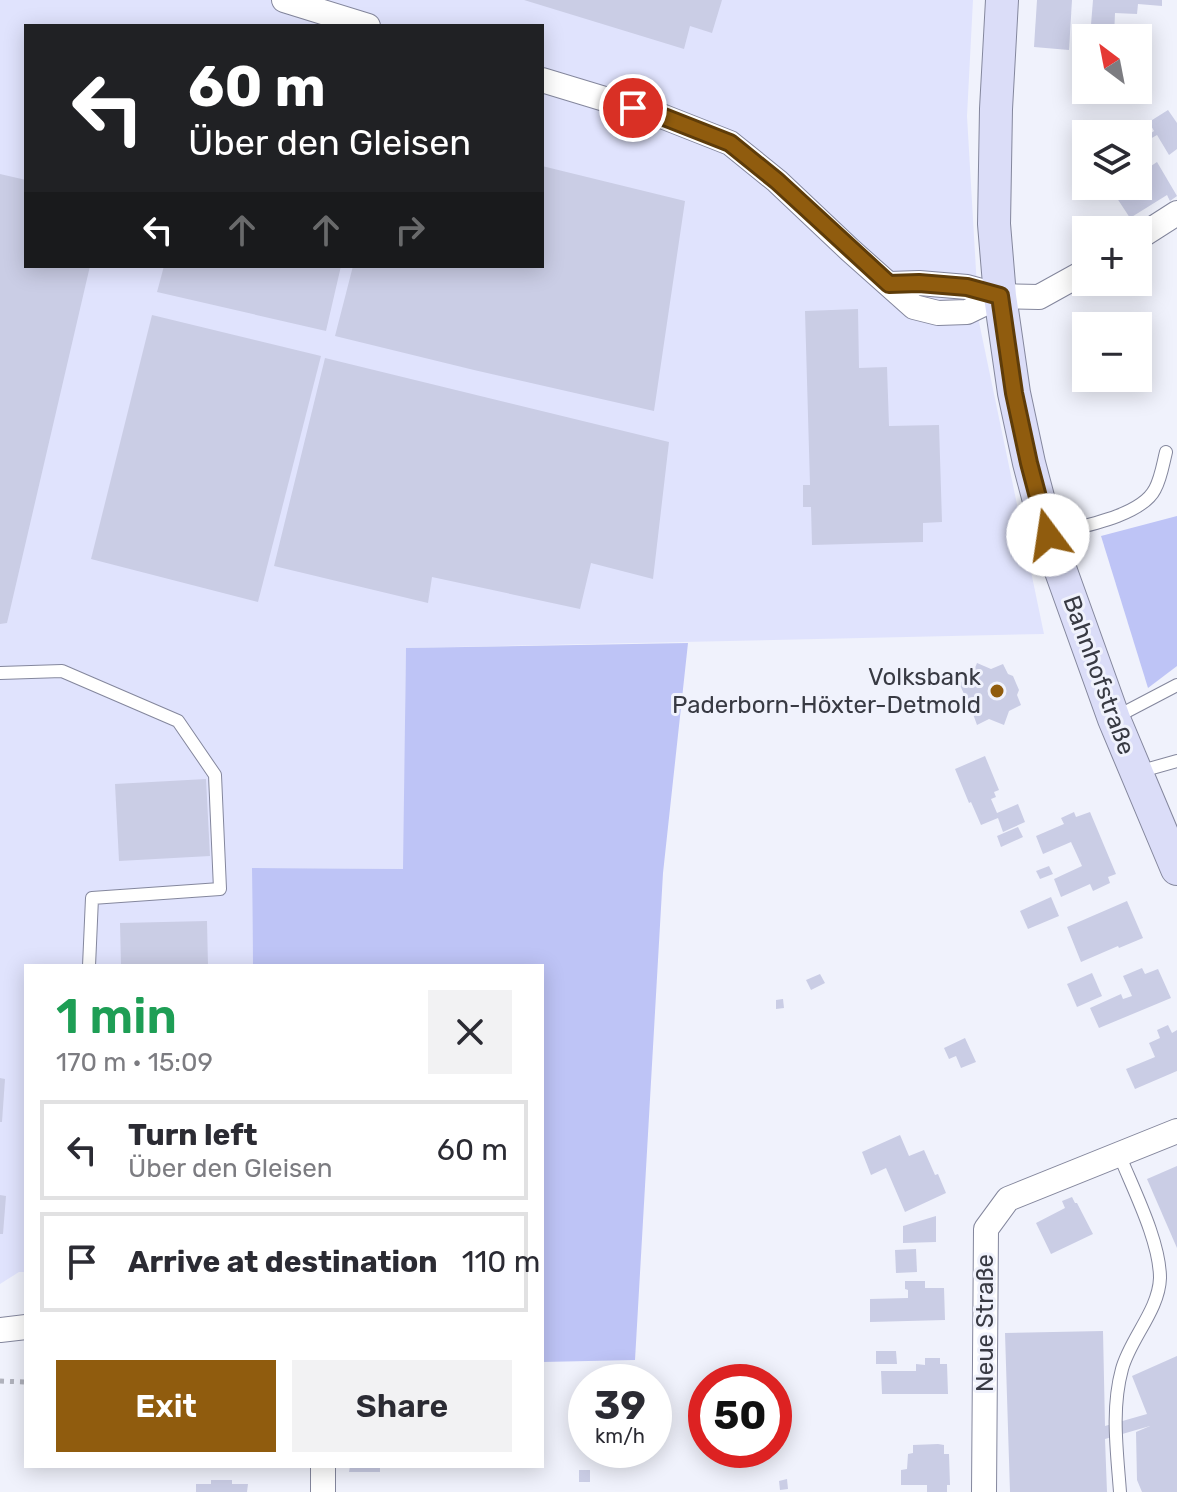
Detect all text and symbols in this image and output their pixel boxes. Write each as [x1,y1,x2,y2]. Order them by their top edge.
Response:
north arrow [1072,24,1152,104]
map controls [1072,24,1152,392]
text: 60 m [188,54,326,120]
icon: left [56,56,160,160]
pin [599,74,667,142]
icon: arrive [611,86,655,130]
button: layers [1072,120,1152,200]
text: Über den Gleisen [188,121,471,164]
icon: left [136,208,180,252]
icon: ahead [220,208,264,252]
icon: ahead [304,208,348,252]
icon: right [388,208,432,252]
button: + [1072,216,1152,296]
button: − [1072,312,1152,392]
position arrow [1006,493,1090,577]
street label: Bahnhofstraße [1057,592,1141,758]
place label: Volksbank Paderborn-Höxter-Detmold [672,663,982,719]
marker: Volksbank Paderborn-Höxter-Detmold [988,682,1006,700]
text: 1 min [56,988,177,1045]
button: close [428,990,512,1074]
text: 170 m · 15:09 [56,1047,213,1078]
text: Turn left [128,1117,258,1153]
icon: left [60,1128,104,1172]
text: 60 m [437,1132,508,1168]
text: Über den Gleisen [128,1153,333,1184]
icon: arrive [60,1240,104,1284]
text: Arrive at destination [128,1244,438,1280]
text: 110 m [462,1244,540,1280]
street label: Neue Straße [971,1254,999,1392]
button: Exit [56,1360,276,1452]
button: Share [292,1360,512,1452]
speed limit sign: 50 [688,1364,792,1468]
text: 39 [594,1382,646,1429]
text: km/h [595,1424,645,1448]

